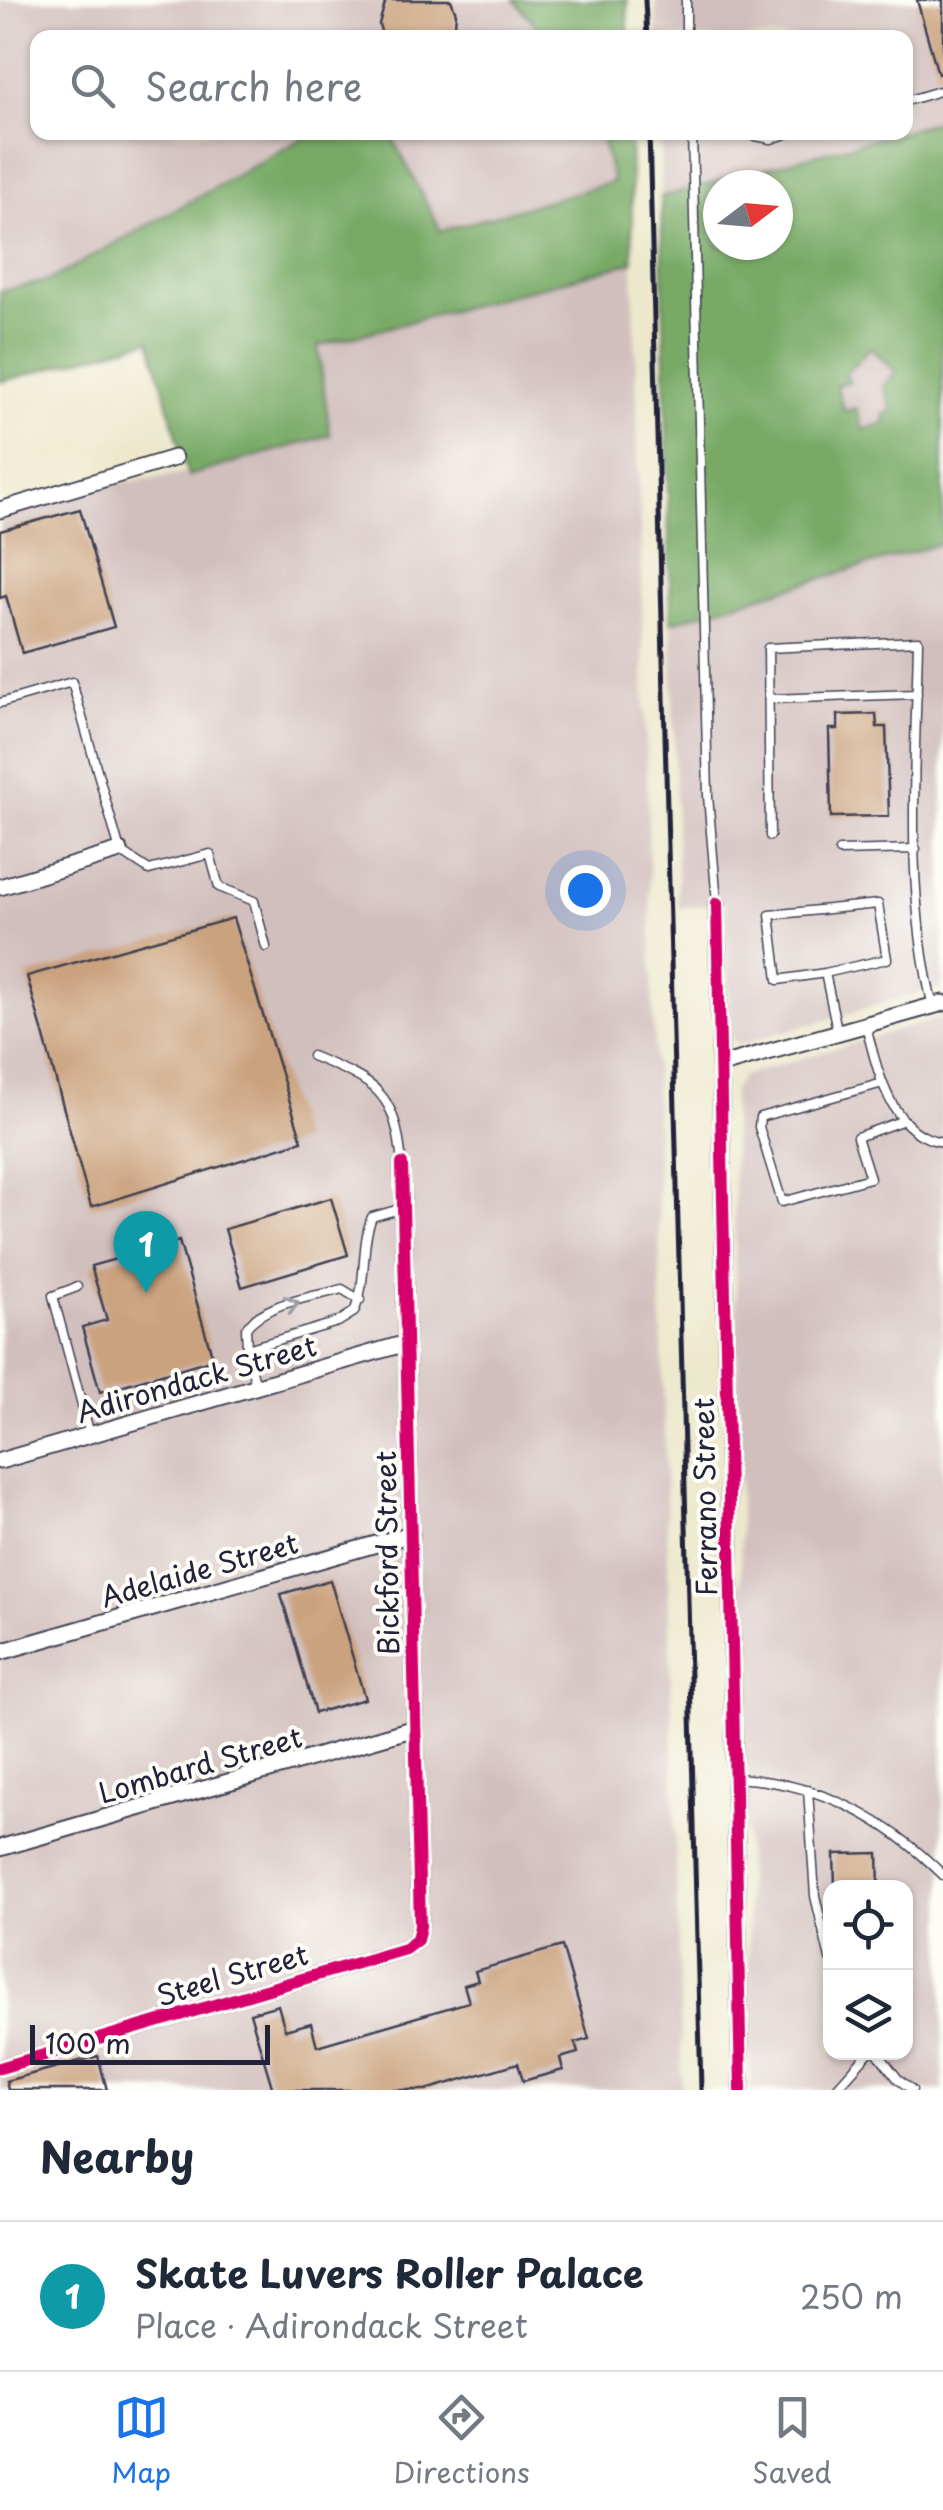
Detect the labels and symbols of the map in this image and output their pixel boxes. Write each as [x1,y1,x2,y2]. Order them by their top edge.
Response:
north arrow [703,170,793,260]
your location [560,865,611,916]
pin: 1 [114,1210,178,1293]
one-way arrow [282,1295,299,1316]
street label: Adirondack Street [71,1323,321,1433]
street label: Ferrano Street [681,1397,727,1597]
street label: Bickford Street [363,1450,409,1656]
street label: Adelaide Street [95,1520,303,1618]
street label: Lombard Street [93,1714,307,1814]
street label: Steel Street [151,1932,313,2016]
scale bar [30,2020,270,2064]

